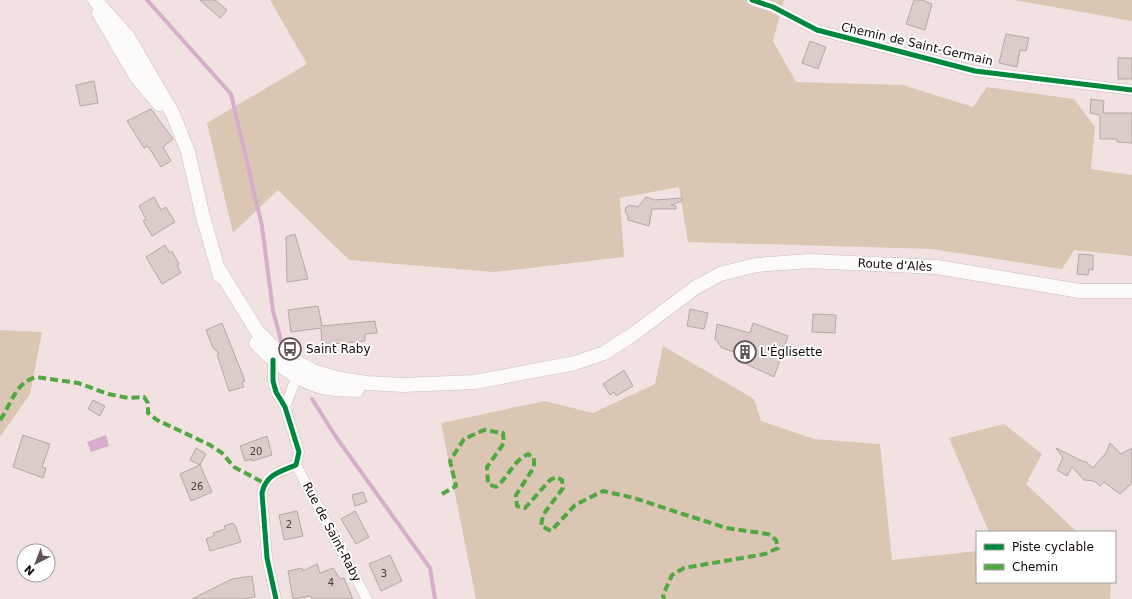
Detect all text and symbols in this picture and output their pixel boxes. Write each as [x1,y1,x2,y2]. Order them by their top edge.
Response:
street label: Chemin de Saint-Germain [840,20,994,68]
street label: Route d'Alès [857,256,933,274]
bus stop icon: Saint Raby [277,336,303,362]
building icon: L'Églisette [732,339,758,365]
place label: Saint Raby [306,342,371,356]
place label: L'Églisette [760,344,822,359]
house number: 20 [250,446,262,457]
street label: Rue de Saint-Raby [300,480,364,584]
house number: 26 [191,481,203,492]
house number: 2 [286,519,292,530]
legend [976,531,1116,583]
text: Piste cyclable [1012,540,1094,554]
north arrow [16,543,56,583]
text: Chemin [1012,560,1058,574]
text: N [22,562,37,578]
house number: 3 [381,568,387,579]
house number: 4 [328,577,334,588]

